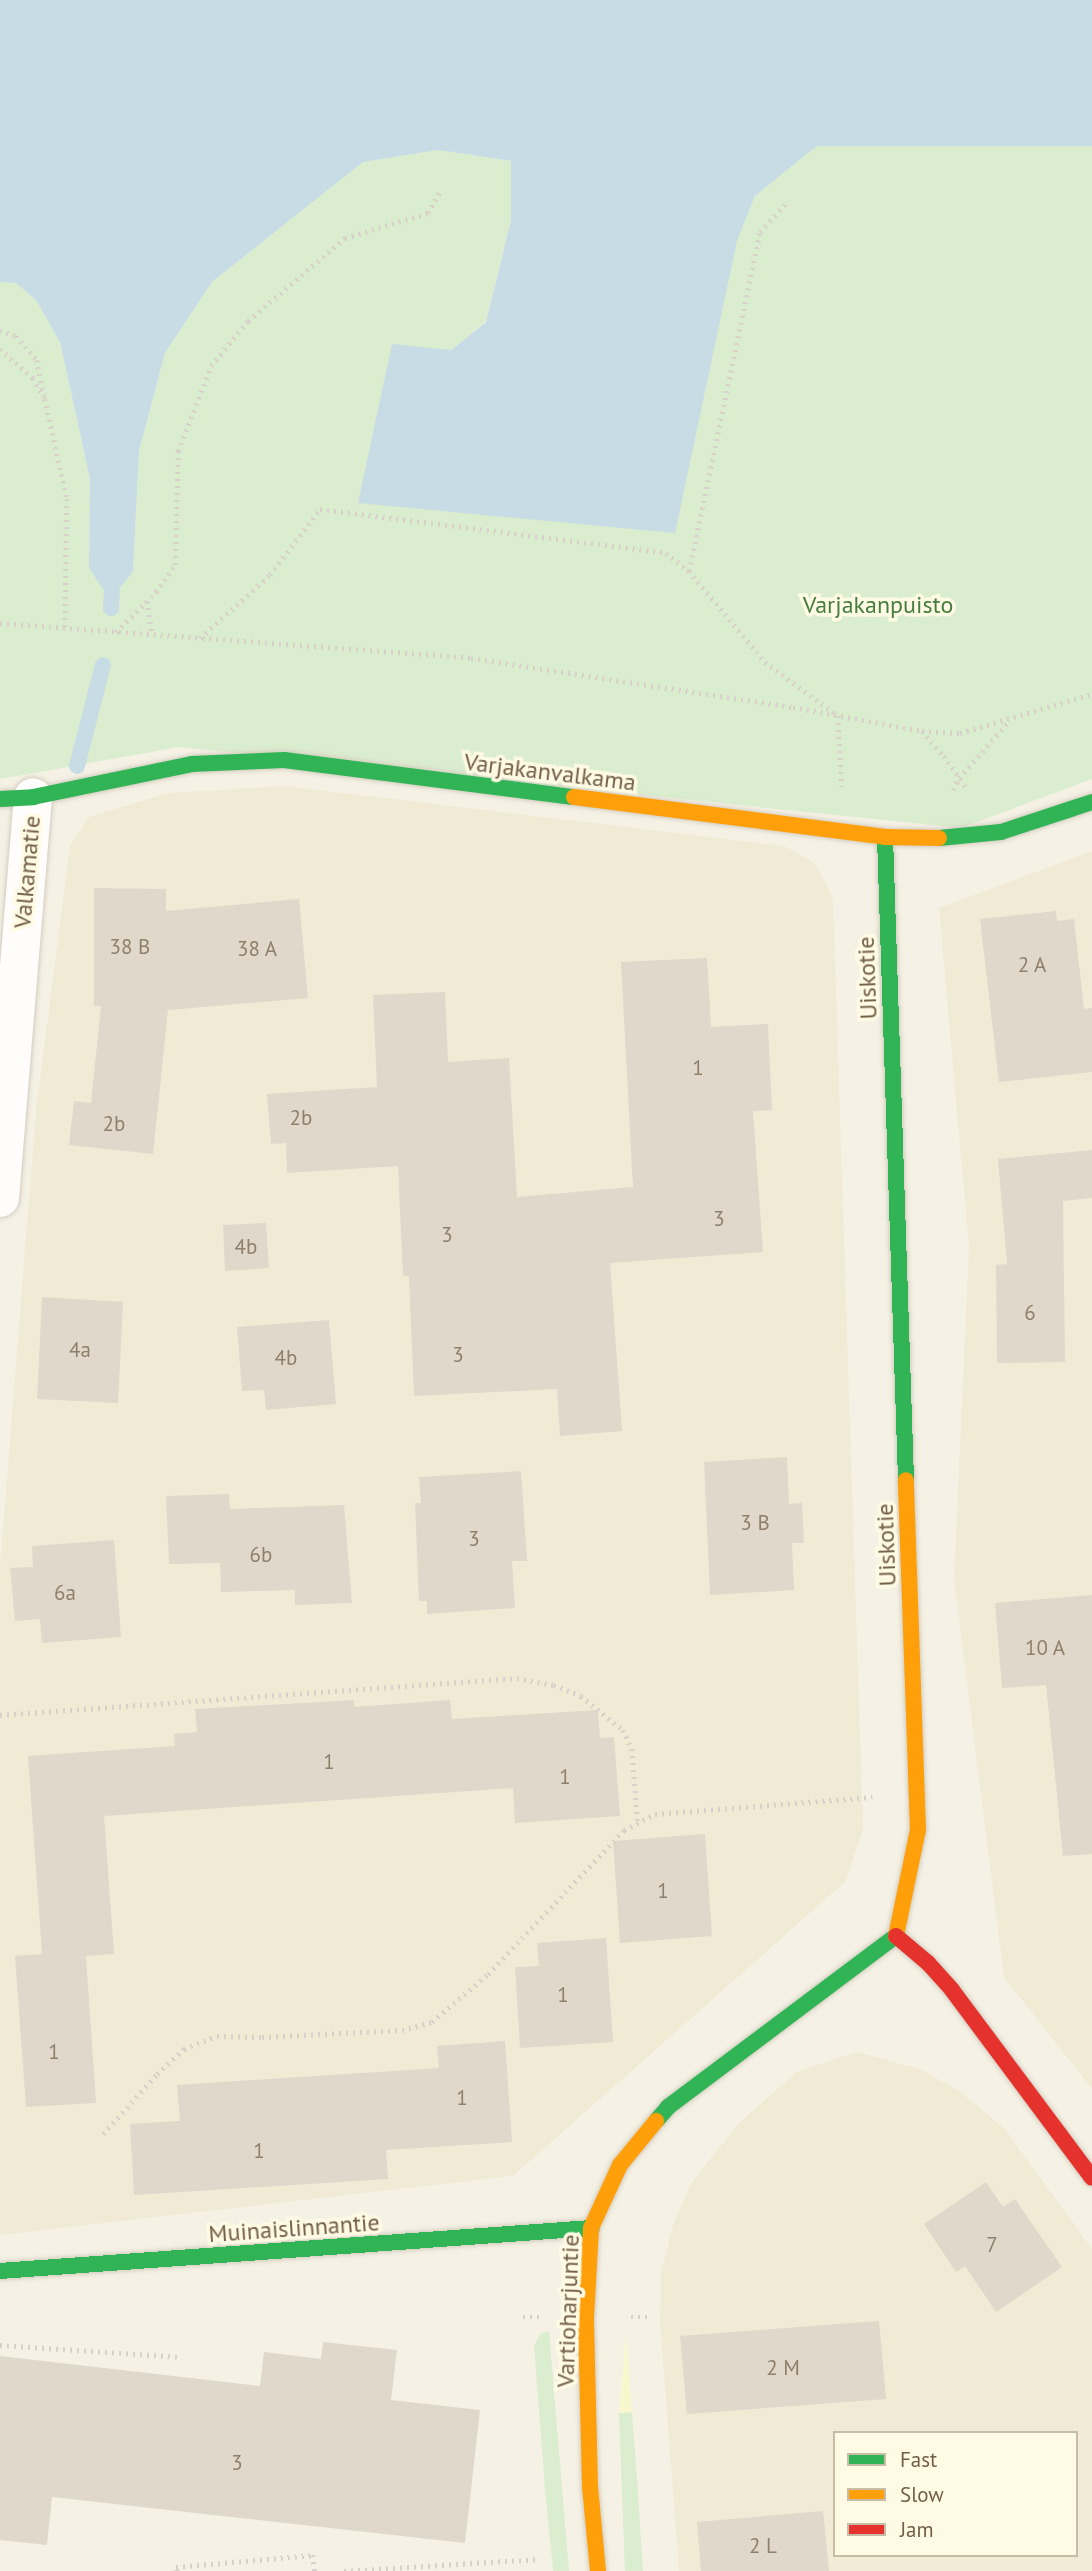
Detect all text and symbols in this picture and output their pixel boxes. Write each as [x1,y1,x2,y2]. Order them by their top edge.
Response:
park label: Varjakanpuisto [803,591,953,619]
street label: Varjakanvalkama [463,747,637,797]
street label: Valkamatie [8,815,46,929]
house number: 38 B [110,934,150,960]
house number: 38 A [237,936,277,962]
street label: Uiskotie [851,936,883,1020]
house number: 2 A [1017,952,1047,978]
house number: 1 [692,1055,704,1081]
house number: 2b [290,1105,312,1131]
house number: 2b [103,1111,125,1137]
house number: 3 [713,1206,725,1232]
house number: 3 [441,1222,453,1248]
house number: 4b [235,1234,257,1260]
house number: 6 [1024,1300,1036,1326]
house number: 4a [69,1337,91,1363]
house number: 3 [452,1342,464,1368]
house number: 4b [275,1345,297,1371]
street label: Uiskotie [870,1503,902,1587]
house number: 3 B [740,1510,770,1536]
house number: 3 [468,1526,480,1552]
house number: 6b [250,1542,272,1568]
house number: 6a [54,1580,76,1606]
house number: 10 A [1025,1635,1065,1661]
house number: 1 [323,1749,335,1775]
house number: 1 [559,1764,571,1790]
house number: 1 [657,1878,669,1904]
house number: 1 [557,1982,569,2008]
house number: 1 [48,2039,60,2065]
house number: 1 [456,2085,468,2111]
house number: 1 [253,2138,265,2164]
street label: Muinaislinnantie [208,2208,380,2248]
house number: 7 [986,2232,998,2258]
street label: Vartioharjuntie [551,2234,585,2388]
house number: 2 M [766,2355,800,2381]
legend [833,2431,1078,2557]
text: Fast [900,2446,937,2473]
house number: 3 [231,2450,243,2476]
text: Slow [900,2481,944,2508]
text: Jam [900,2516,934,2543]
house number: 2 L [749,2533,777,2559]

